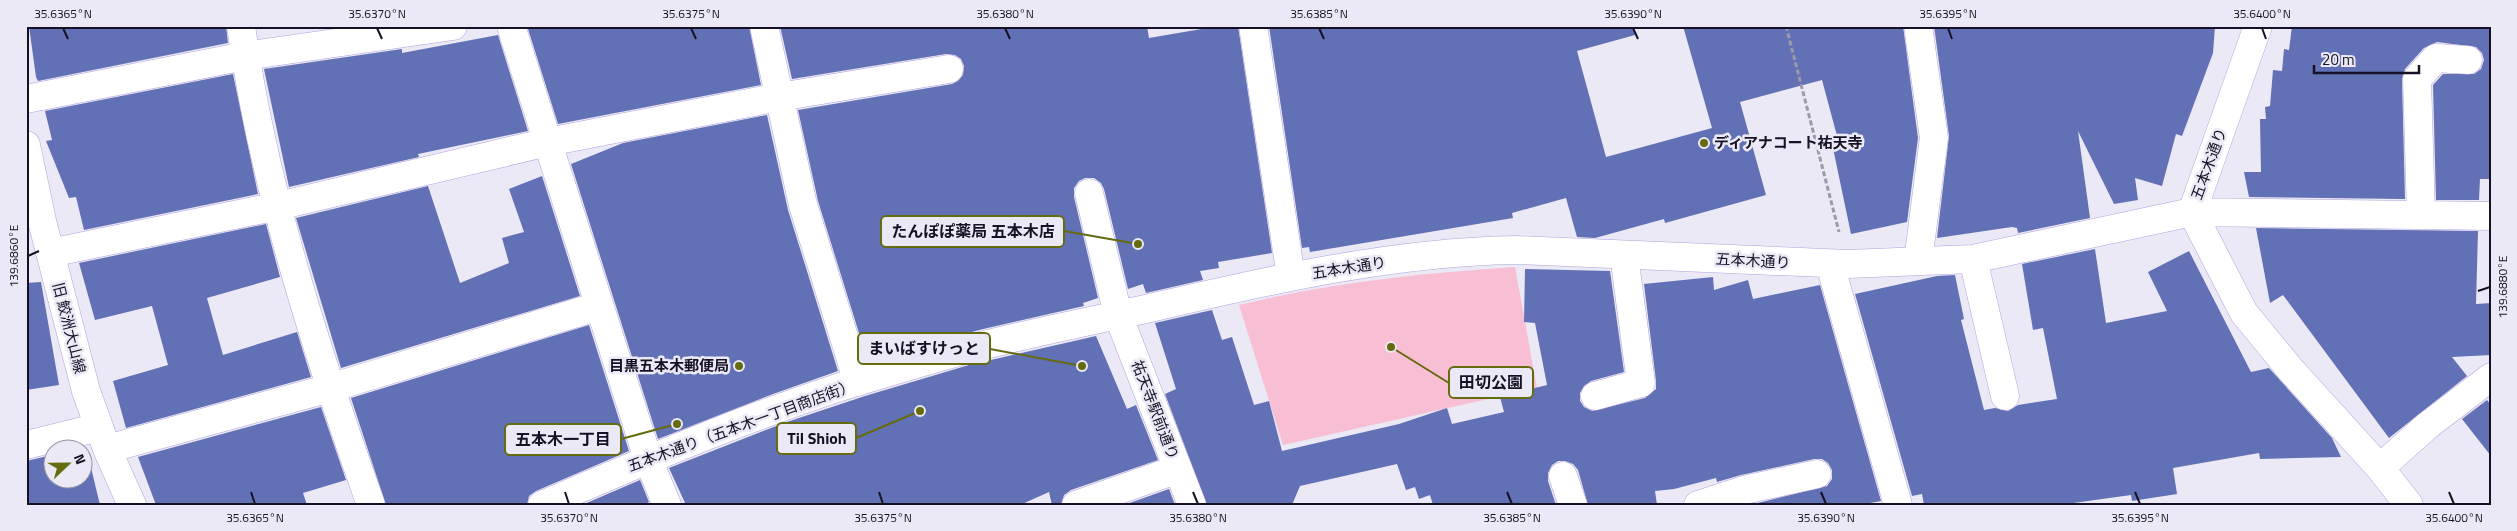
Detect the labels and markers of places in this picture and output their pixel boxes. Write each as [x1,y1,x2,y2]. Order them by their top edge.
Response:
place label: ディアナコート祐天寺 [1714,131,1863,154]
marker: ディアナコート祐天寺 [1698,137,1710,149]
callout: たんぽぽ薬局 五本木店 [881,216,1064,247]
callout: まいばすけっと [858,333,990,364]
place label: 目黒五本木郵便局 [609,354,729,377]
marker: 目黒五本木郵便局 [733,360,745,372]
callout: 田切公園 [1449,367,1533,398]
callout: Til Shioh [777,423,856,454]
callout: 五本木一丁目 [505,424,621,455]

